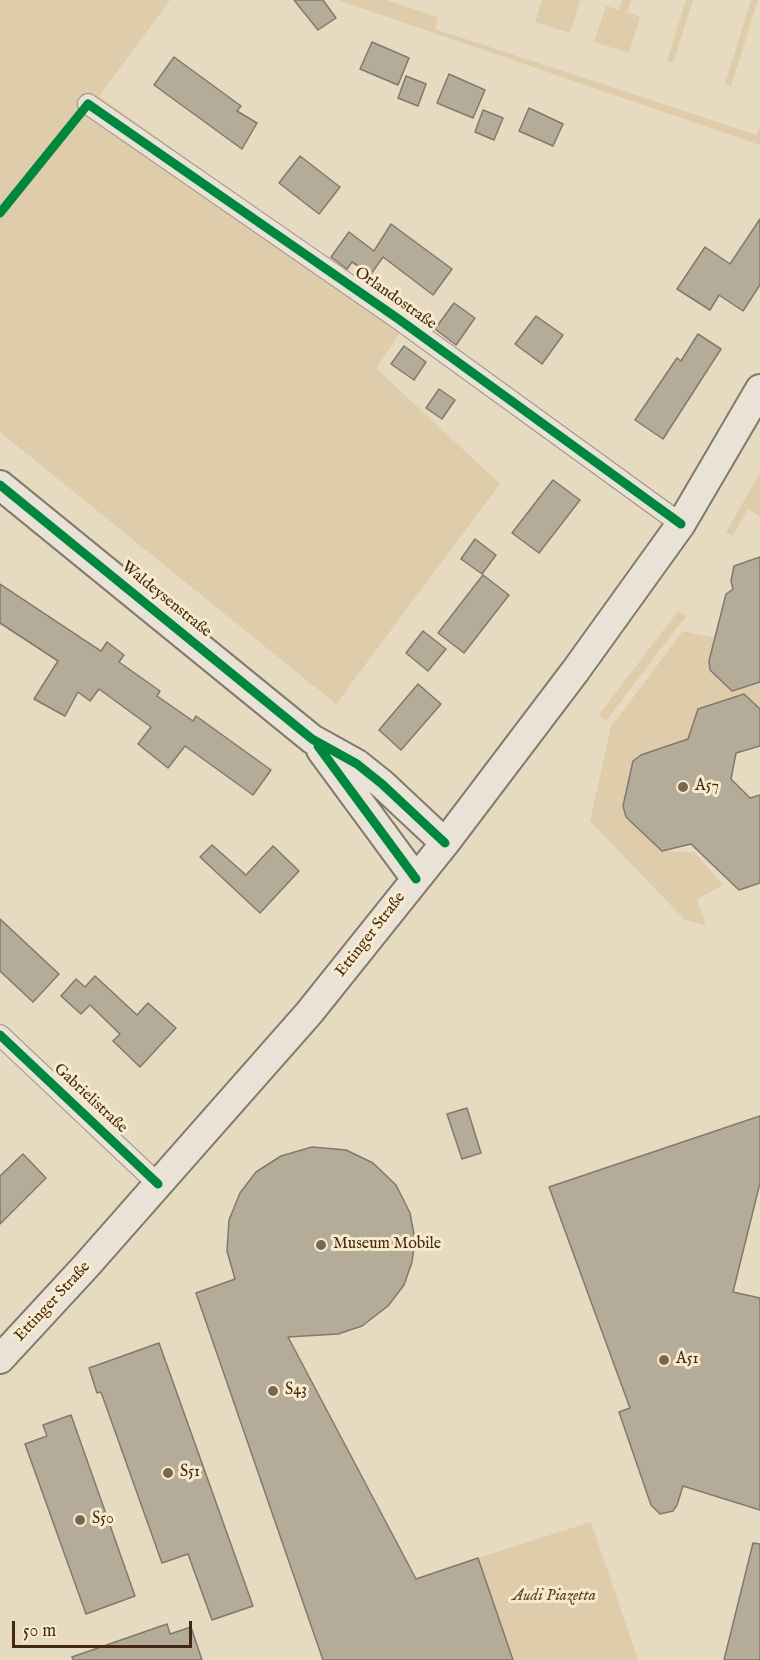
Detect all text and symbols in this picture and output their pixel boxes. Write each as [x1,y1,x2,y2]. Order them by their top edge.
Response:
street label: Orlandostraße [350,264,440,334]
street label: Waldeysenstraße [117,558,215,642]
place label: A57 [695,777,719,797]
marker: A57 [676,780,690,794]
street label: Ettinger Straße [332,889,410,981]
street label: Gabrielistraße [49,1060,131,1138]
place label: Museum Mobile [333,1235,441,1255]
marker: Museum Mobile [314,1238,328,1252]
street label: Ettinger Straße [11,1258,95,1346]
place label: A51 [676,1350,699,1370]
marker: A51 [657,1353,671,1367]
place label: S43 [285,1381,307,1401]
marker: S43 [266,1384,280,1398]
place label: S51 [180,1463,200,1483]
marker: S51 [161,1466,175,1480]
place label: S50 [92,1510,114,1530]
marker: S50 [73,1513,87,1527]
park label: Audi Piazetta [512,1587,596,1607]
scale bar [15,1609,195,1647]
text: 50 m [23,1620,56,1643]

